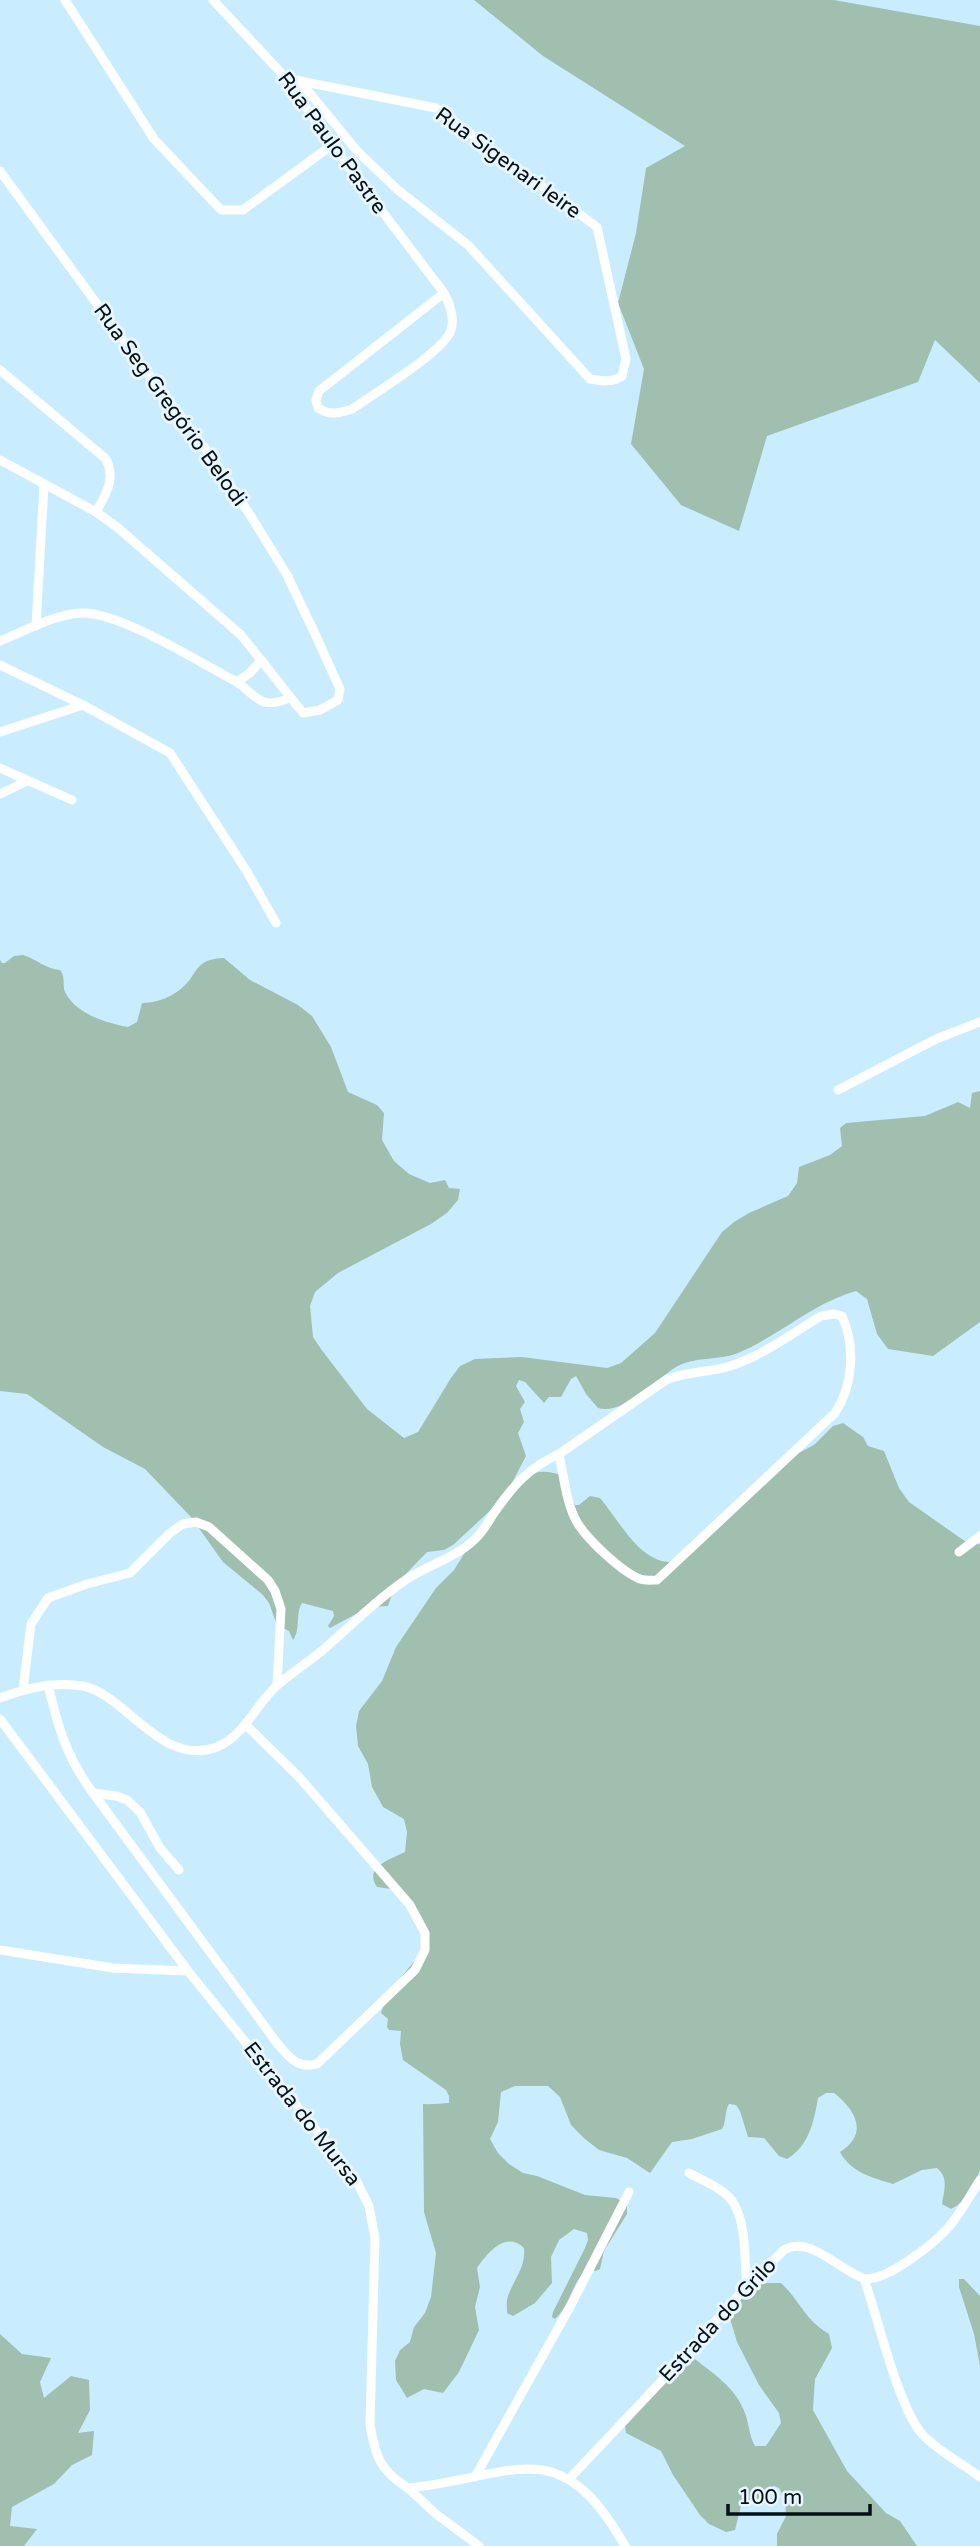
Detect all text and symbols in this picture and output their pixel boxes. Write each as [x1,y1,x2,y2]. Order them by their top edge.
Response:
street label: Rua Paulo Pastre [272,67,392,219]
street label: Rua Sigenari Ieire [430,102,586,224]
street label: Rua Seg Gregório Belodi [88,299,252,511]
street label: Estrada do Mursa [238,2037,366,2191]
street label: Estrada do Grilo [654,2253,782,2387]
scale bar [728,2472,870,2516]
text: 100 m [738,2485,802,2510]

